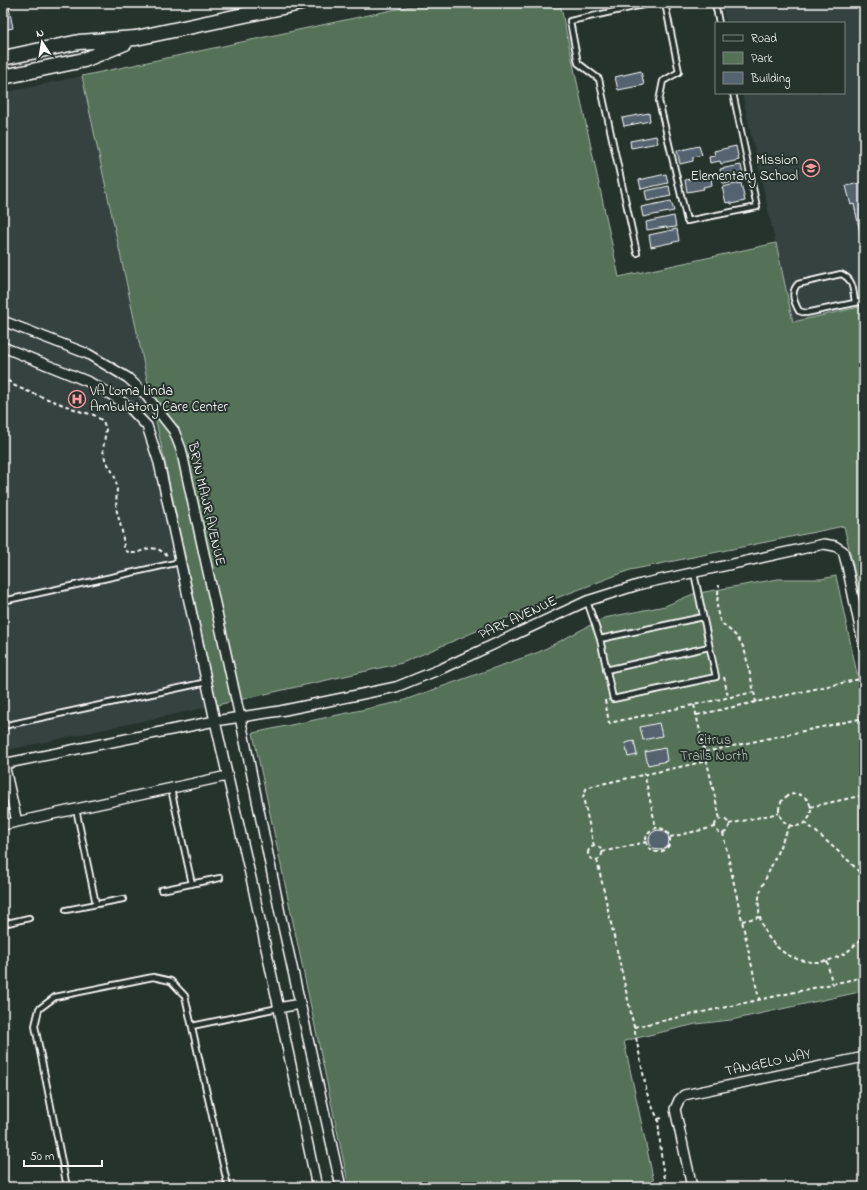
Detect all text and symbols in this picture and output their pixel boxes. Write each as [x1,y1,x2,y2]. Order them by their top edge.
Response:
north arrow [22,22,62,62]
legend [715,22,845,94]
text: N [35,25,45,42]
text: Road [751,30,777,48]
text: Park [751,50,773,68]
text: Building [750,70,790,89]
place label: Mission Elementary School [691,150,798,188]
school or university icon: Mission Elementary School [801,158,821,178]
place label: VA Loma Linda Ambulatory Care Center [89,381,229,419]
hospital icon: VA Loma Linda Ambulatory Care Center [67,389,87,409]
street label: BRYN MAWR AVENUE [181,439,230,568]
street label: PARK AVENUE [475,591,561,645]
park label: Citrus Trails North [680,730,748,767]
street label: TANGELO WAY [723,1044,813,1082]
scale bar [24,1142,102,1168]
text: 50 m [30,1148,54,1166]

